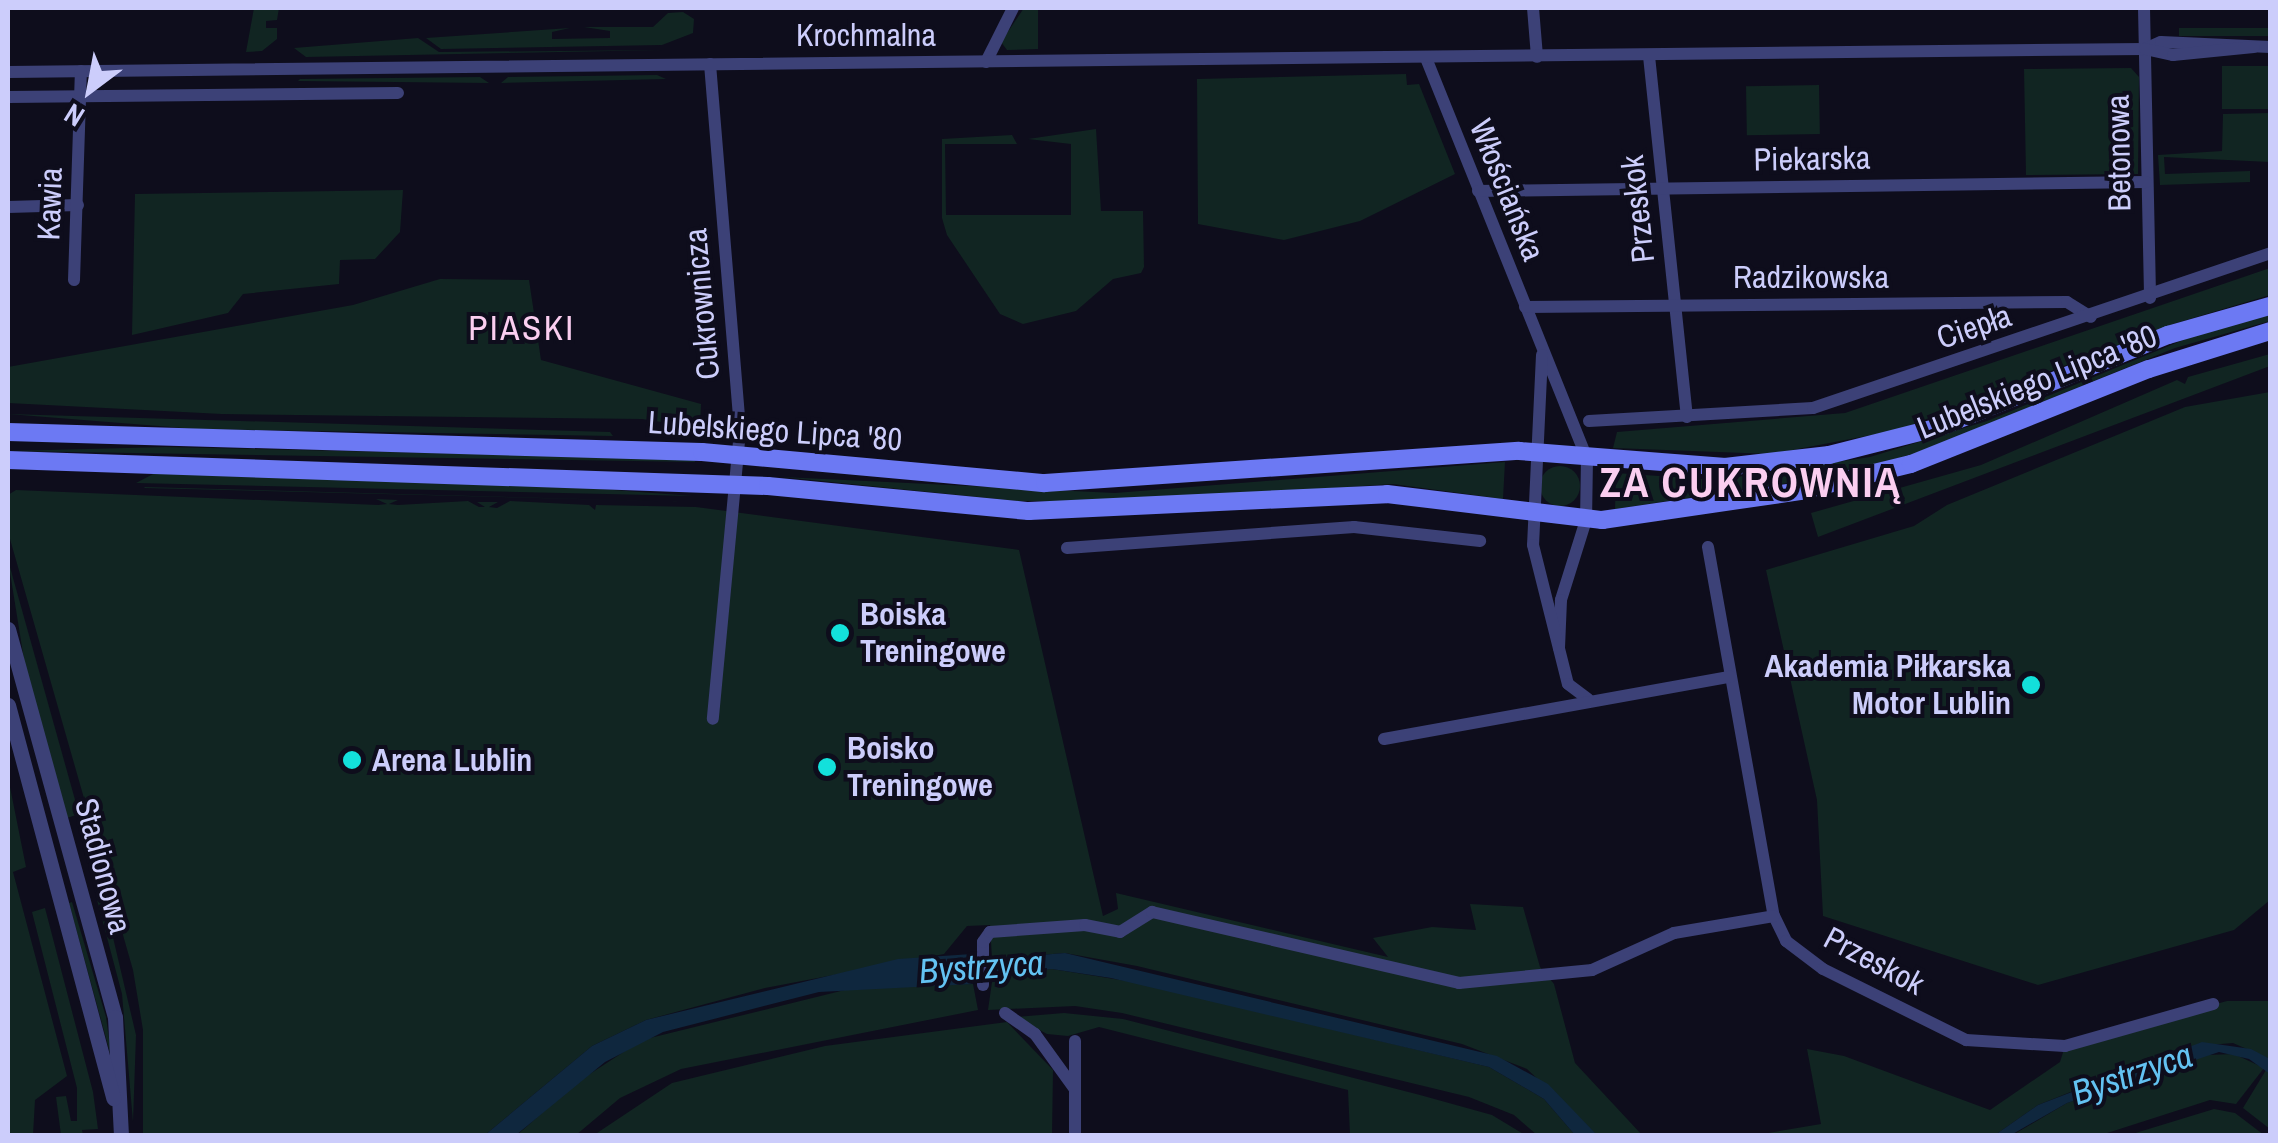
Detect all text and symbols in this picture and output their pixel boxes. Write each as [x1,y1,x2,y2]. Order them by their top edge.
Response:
street label: Krochmalna [796,16,936,54]
north arrow [40,40,140,140]
street label: Betonowa [2099,94,2139,212]
text: N [57,95,91,136]
street label: Włościańska [1461,114,1553,266]
street label: Piekarska [1753,139,1871,179]
street label: Przeskok [1613,153,1663,265]
street label: Kawia [30,167,70,241]
street label: Cukrownicza [676,227,728,381]
street label: Radzikowska [1733,258,1889,296]
street label: Ciepła [1932,297,2016,357]
district label: PIASKI [468,307,576,349]
street label: Lubelskiego Lipca '80 [1912,317,2162,447]
street label: Lubelskiego Lipca '80 [647,403,903,459]
district label: ZA CUKROWNIĄ [1599,457,1903,507]
place label: Boiska Treningowe [860,596,1006,671]
marker: Boiska Treningowe [829,622,851,644]
place label: Akademia Piłkarska Motor Lublin [1764,648,2011,723]
marker: Akademia Piłkarska Motor Lublin [2020,674,2042,696]
place label: Boisko Treningowe [847,730,993,805]
place label: Arena Lublin [372,741,532,779]
marker: Arena Lublin [341,749,363,771]
marker: Boisko Treningowe [816,756,838,778]
street label: Stadionowa [67,794,139,938]
street label: Przeskok [1817,919,1931,1003]
water label: Bystrzyca [917,942,1045,992]
water label: Bystrzyca [2066,1034,2198,1114]

